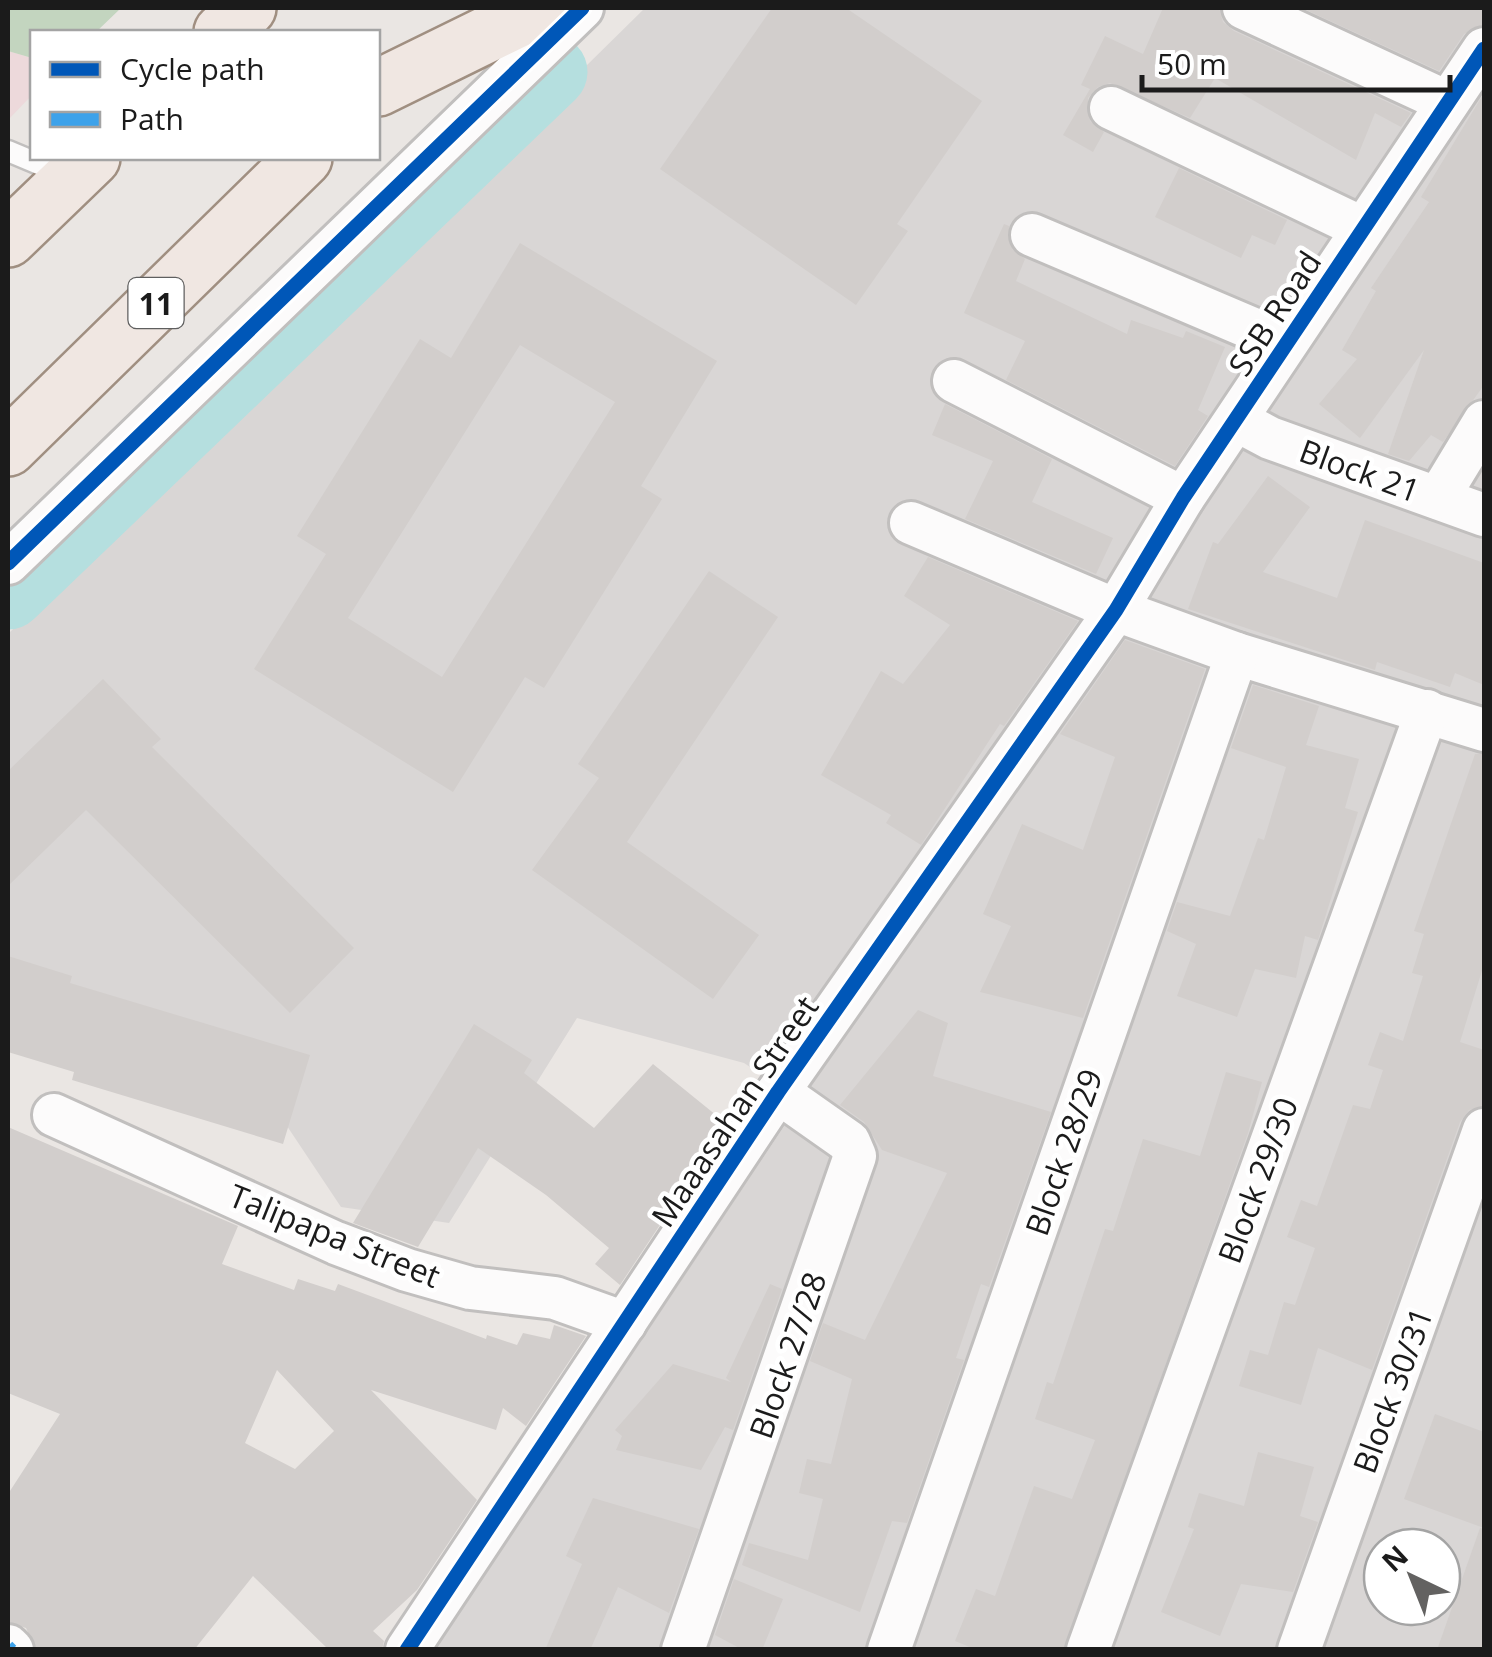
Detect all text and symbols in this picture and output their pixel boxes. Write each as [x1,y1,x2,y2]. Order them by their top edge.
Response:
legend [30,30,380,160]
scale bar [1142,30,1450,92]
text: 50 m [1157,43,1227,84]
text: Cycle path [120,48,265,89]
text: Path [120,98,184,139]
street label: SSB Road [1218,242,1330,384]
road number: 11 [128,278,184,328]
street label: Block 21 [1294,428,1426,512]
street label: Maaasahan Street [641,987,827,1235]
street label: Block 28/29 [1014,1063,1112,1241]
street label: Block 29/30 [1207,1091,1307,1269]
street label: Talipapa Street [223,1173,447,1297]
street label: Block 27/28 [738,1266,836,1444]
street label: Block 30/31 [1342,1301,1442,1479]
north arrow [1362,1527,1462,1627]
text: N [1373,1536,1416,1580]

